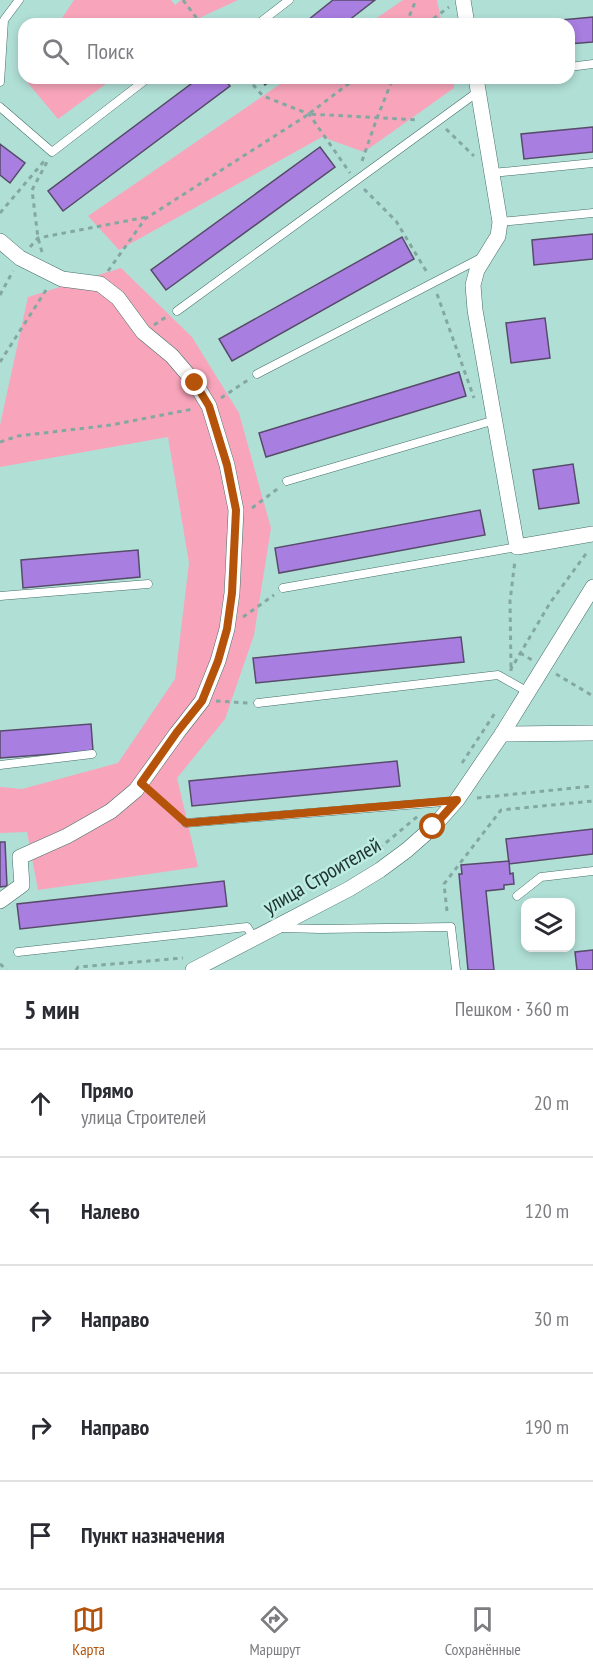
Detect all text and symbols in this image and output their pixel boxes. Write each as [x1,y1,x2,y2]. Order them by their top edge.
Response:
search box [18,18,575,84]
icon: search [39,35,72,68]
text: Поиск [87,37,134,65]
route end [181,369,207,395]
route start [419,813,445,839]
street label: улица Строителей [258,831,385,920]
map controls [521,898,575,952]
button: layers [521,898,575,952]
text: 5 мин [24,993,79,1026]
text: Пешком · 360 m [455,996,569,1022]
text: Прямо [81,1076,134,1104]
icon: ahead [24,1087,57,1120]
text: 20 m [534,1090,569,1116]
text: улица Строителей [81,1104,206,1130]
icon: left [24,1195,57,1228]
text: Налево [81,1197,140,1225]
text: 120 m [525,1198,569,1224]
icon: right [24,1303,57,1336]
text: Направо [81,1305,149,1333]
text: 30 m [534,1306,569,1332]
icon: right [24,1411,57,1444]
text: Направо [81,1413,149,1441]
text: 190 m [525,1414,569,1440]
icon: arrive [24,1519,57,1552]
text: Пункт назначения [81,1521,225,1549]
tab: Карта [72,1603,105,1659]
tab: Маршрут [249,1603,300,1659]
tab: Сохранённые [445,1603,521,1659]

